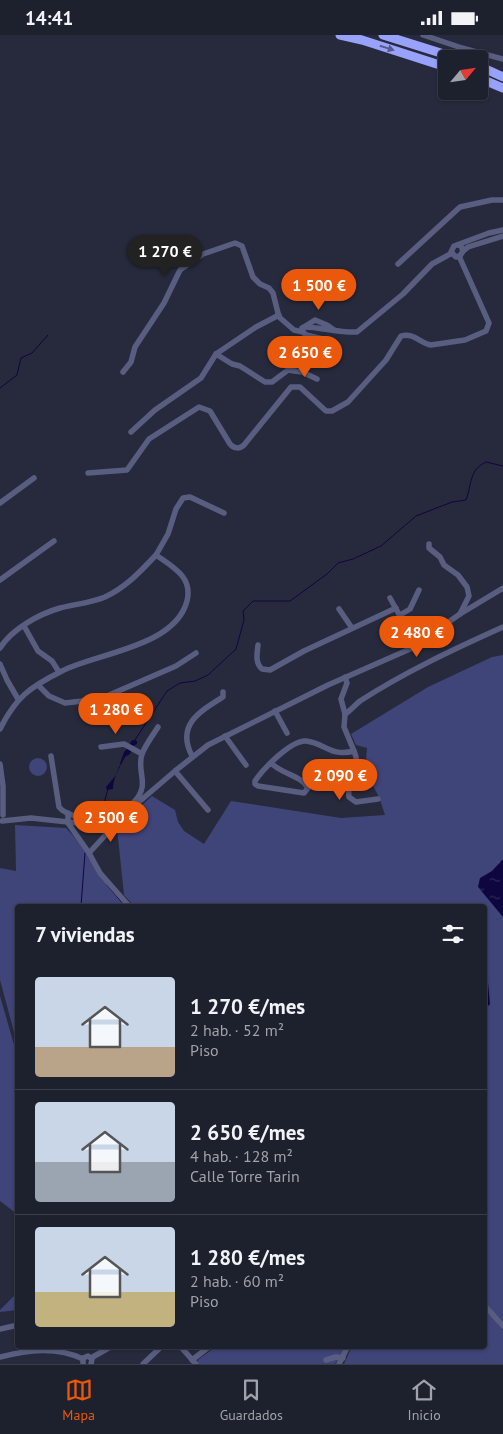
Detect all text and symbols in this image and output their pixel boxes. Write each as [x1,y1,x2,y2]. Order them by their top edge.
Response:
text: 14:41 [25,6,73,30]
one-way arrow [380,44,395,52]
north arrow [438,50,488,100]
map controls [438,50,488,100]
pin: 1 270 € [119,235,211,277]
text: 1 270 € [138,241,192,261]
pin: 1 500 € [273,269,365,311]
text: 1 500 € [292,275,346,295]
pin: 2 650 € [259,335,351,378]
text: 2 650 € [278,342,332,362]
pin: 2 480 € [371,615,463,658]
text: 2 480 € [390,622,444,642]
pin: 1 280 € [70,693,162,735]
text: 1 280 € [89,699,143,719]
pin: 2 090 € [294,759,386,801]
text: 2 090 € [313,765,367,785]
pin: 2 500 € [65,801,157,843]
text: 2 500 € [84,807,138,827]
icon: filters [439,920,467,948]
text: 7 viviendas [35,921,135,948]
text: 1 270 €/mes [190,993,305,1020]
icon: home [75,997,135,1057]
text: 2 hab. · 52 m² [190,1020,284,1040]
text: Piso [190,1040,219,1060]
text: 2 650 €/mes [190,1119,305,1146]
icon: home [75,1122,135,1182]
text: 4 hab. · 128 m² [190,1146,293,1166]
text: Calle Torre Tarin [190,1166,300,1186]
text: 1 280 €/mes [190,1244,305,1271]
icon: home [75,1247,135,1307]
text: 2 hab. · 60 m² [190,1271,284,1291]
text: Piso [190,1291,219,1311]
tab: Mapa [62,1376,95,1424]
tab: Guardados [220,1376,283,1424]
tab: Inicio [408,1376,441,1424]

